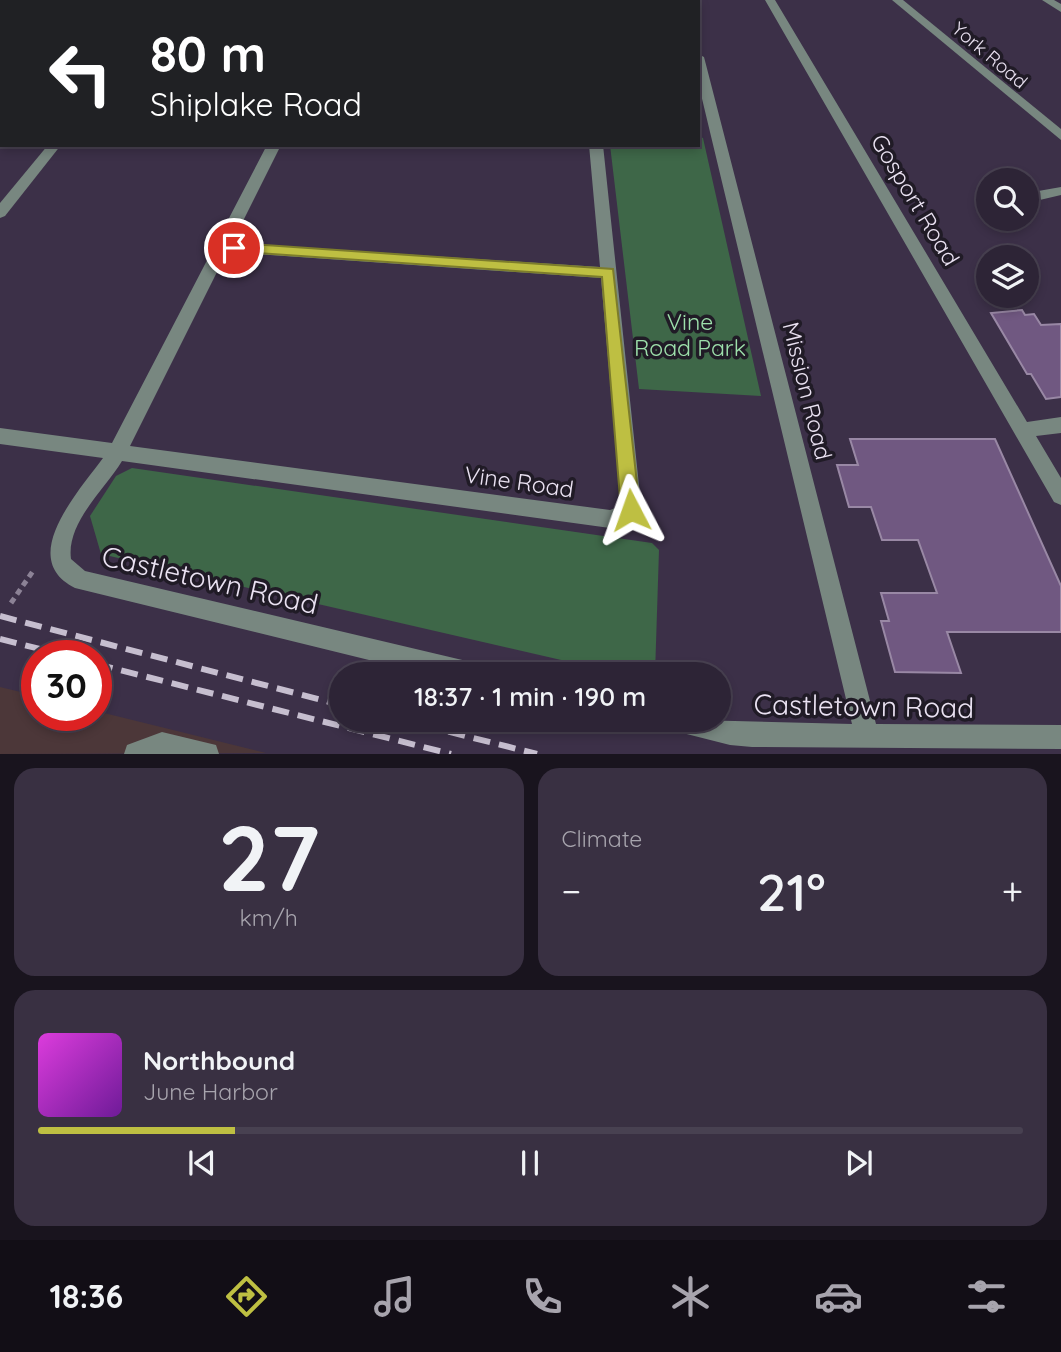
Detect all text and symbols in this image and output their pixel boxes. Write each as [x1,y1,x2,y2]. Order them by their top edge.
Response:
street label: York Road [947,17,1033,93]
text: 80 m [150,23,266,84]
icon: left [35,28,126,119]
text: Shiplake Road [150,84,362,124]
street label: Gosport Road [865,129,966,271]
map controls [976,168,1039,308]
button: search [976,168,1039,231]
pin [204,218,264,278]
icon: arrive [215,229,253,267]
button: layers [976,245,1039,308]
park label: Vine Road Park [634,307,746,362]
street label: Mission Road [776,319,839,463]
street label: Vine Road [463,460,575,504]
position arrow [594,473,668,547]
street label: Castletown Road [99,538,321,621]
speed limit sign: 30 [21,640,112,731]
text: 18:37 · 1 min · 190 m [414,680,646,713]
street label: Castletown Road [753,686,975,725]
text: 27 [218,800,320,914]
text: Climate [562,824,642,853]
text: 21° [757,859,826,924]
text: − [562,867,581,915]
text: + [1002,867,1023,915]
text: km/h [240,903,298,932]
text: Northbound [143,1044,295,1077]
text: June Harbor [143,1077,278,1106]
icon: previous [183,1144,221,1182]
icon: pause [511,1144,549,1182]
icon: next [840,1144,878,1182]
icon: directions [222,1272,271,1321]
icon: music [370,1272,419,1321]
icon: phone [518,1272,567,1321]
icon: climate [666,1272,715,1321]
icon: car [814,1272,863,1321]
icon: filters [962,1272,1011,1321]
text: 18:36 [50,1276,123,1316]

